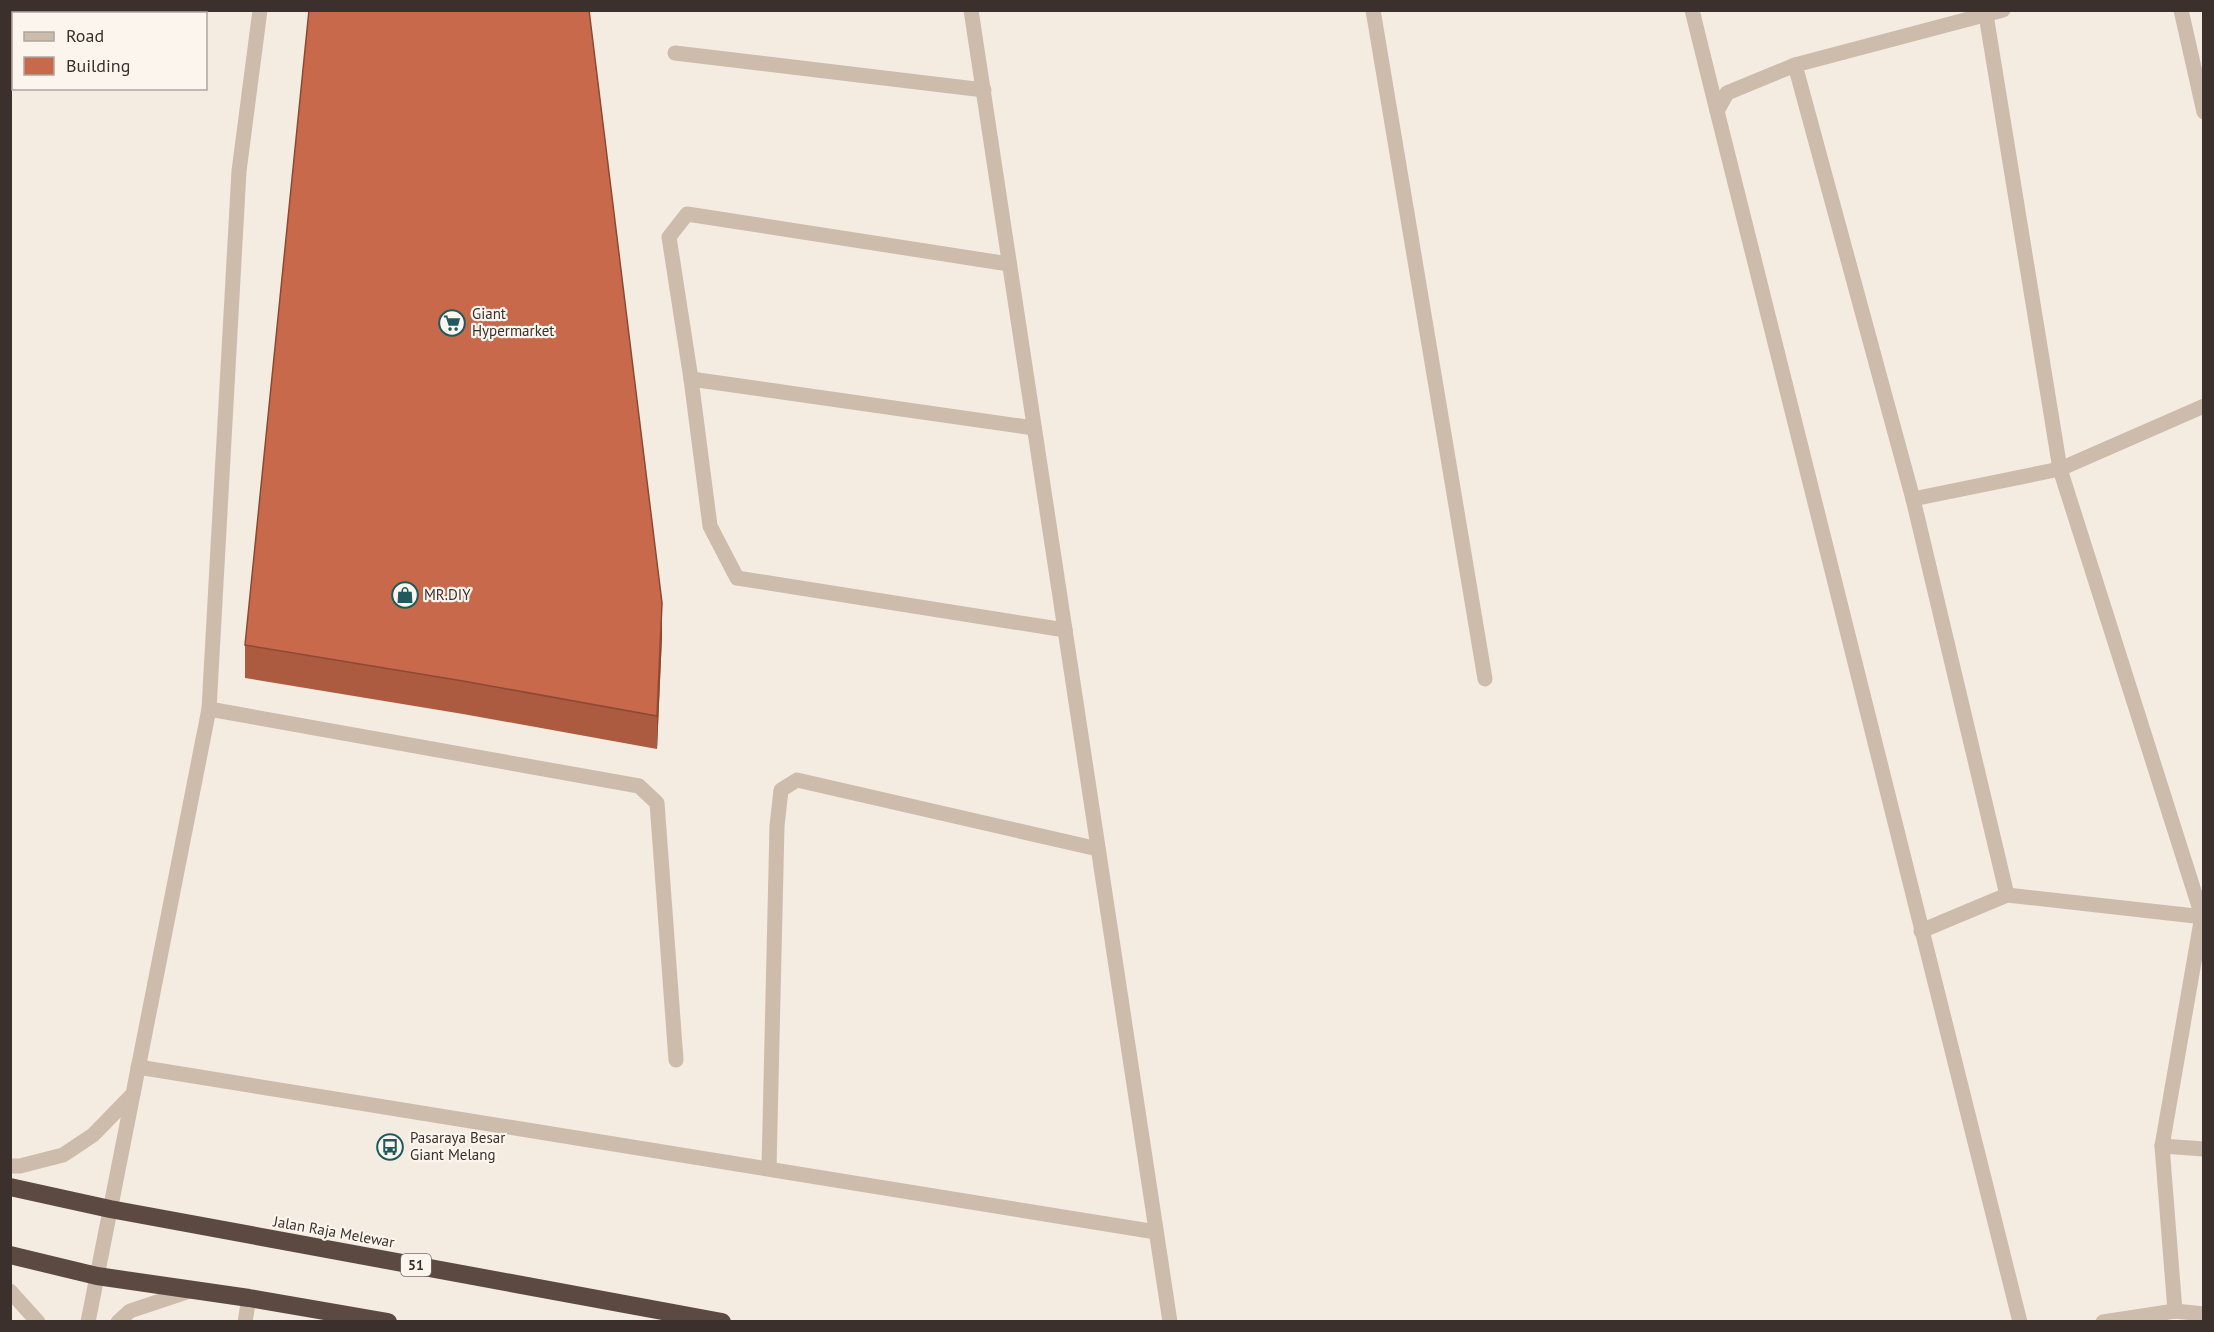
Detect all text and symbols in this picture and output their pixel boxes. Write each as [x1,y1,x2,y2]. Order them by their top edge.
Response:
legend [12,12,207,90]
text: Road [66,24,104,47]
text: Building [66,54,130,77]
place label: Giant Hypermarket [472,304,554,340]
supermarket icon: Giant Hypermarket [437,308,467,338]
shop icon: MR.DIY [390,580,420,610]
place label: MR.DIY [424,585,471,604]
place label: Pasaraya Besar Giant Melang [410,1128,505,1164]
bus stop icon: Pasaraya Besar Giant Melang [375,1132,405,1162]
street label: Jalan Raja Melewar [271,1211,396,1251]
road number: 51 [401,1254,431,1276]

